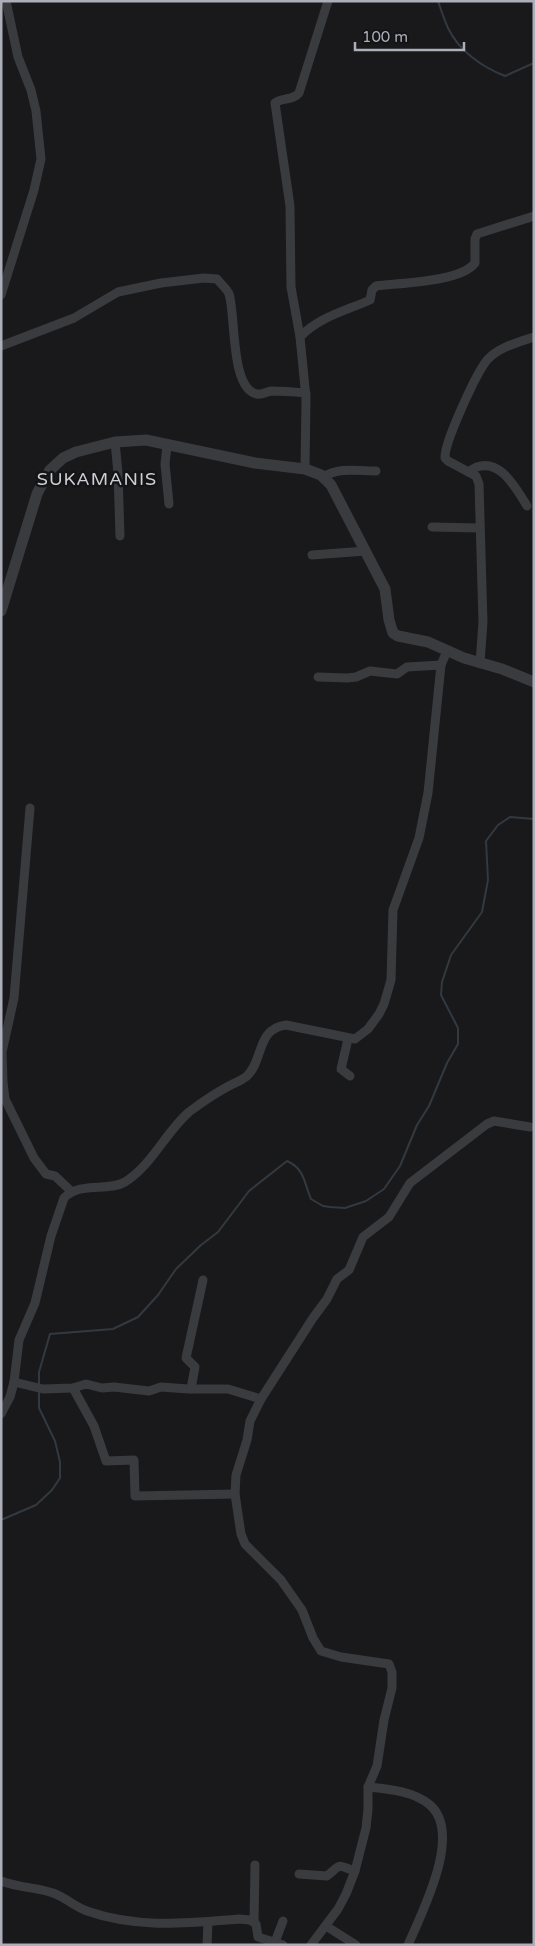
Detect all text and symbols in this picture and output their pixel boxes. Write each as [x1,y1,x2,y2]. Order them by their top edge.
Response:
scale bar [355,20,464,52]
text: 100 m [362,28,408,46]
district label: SUKAMANIS [37,468,157,490]

